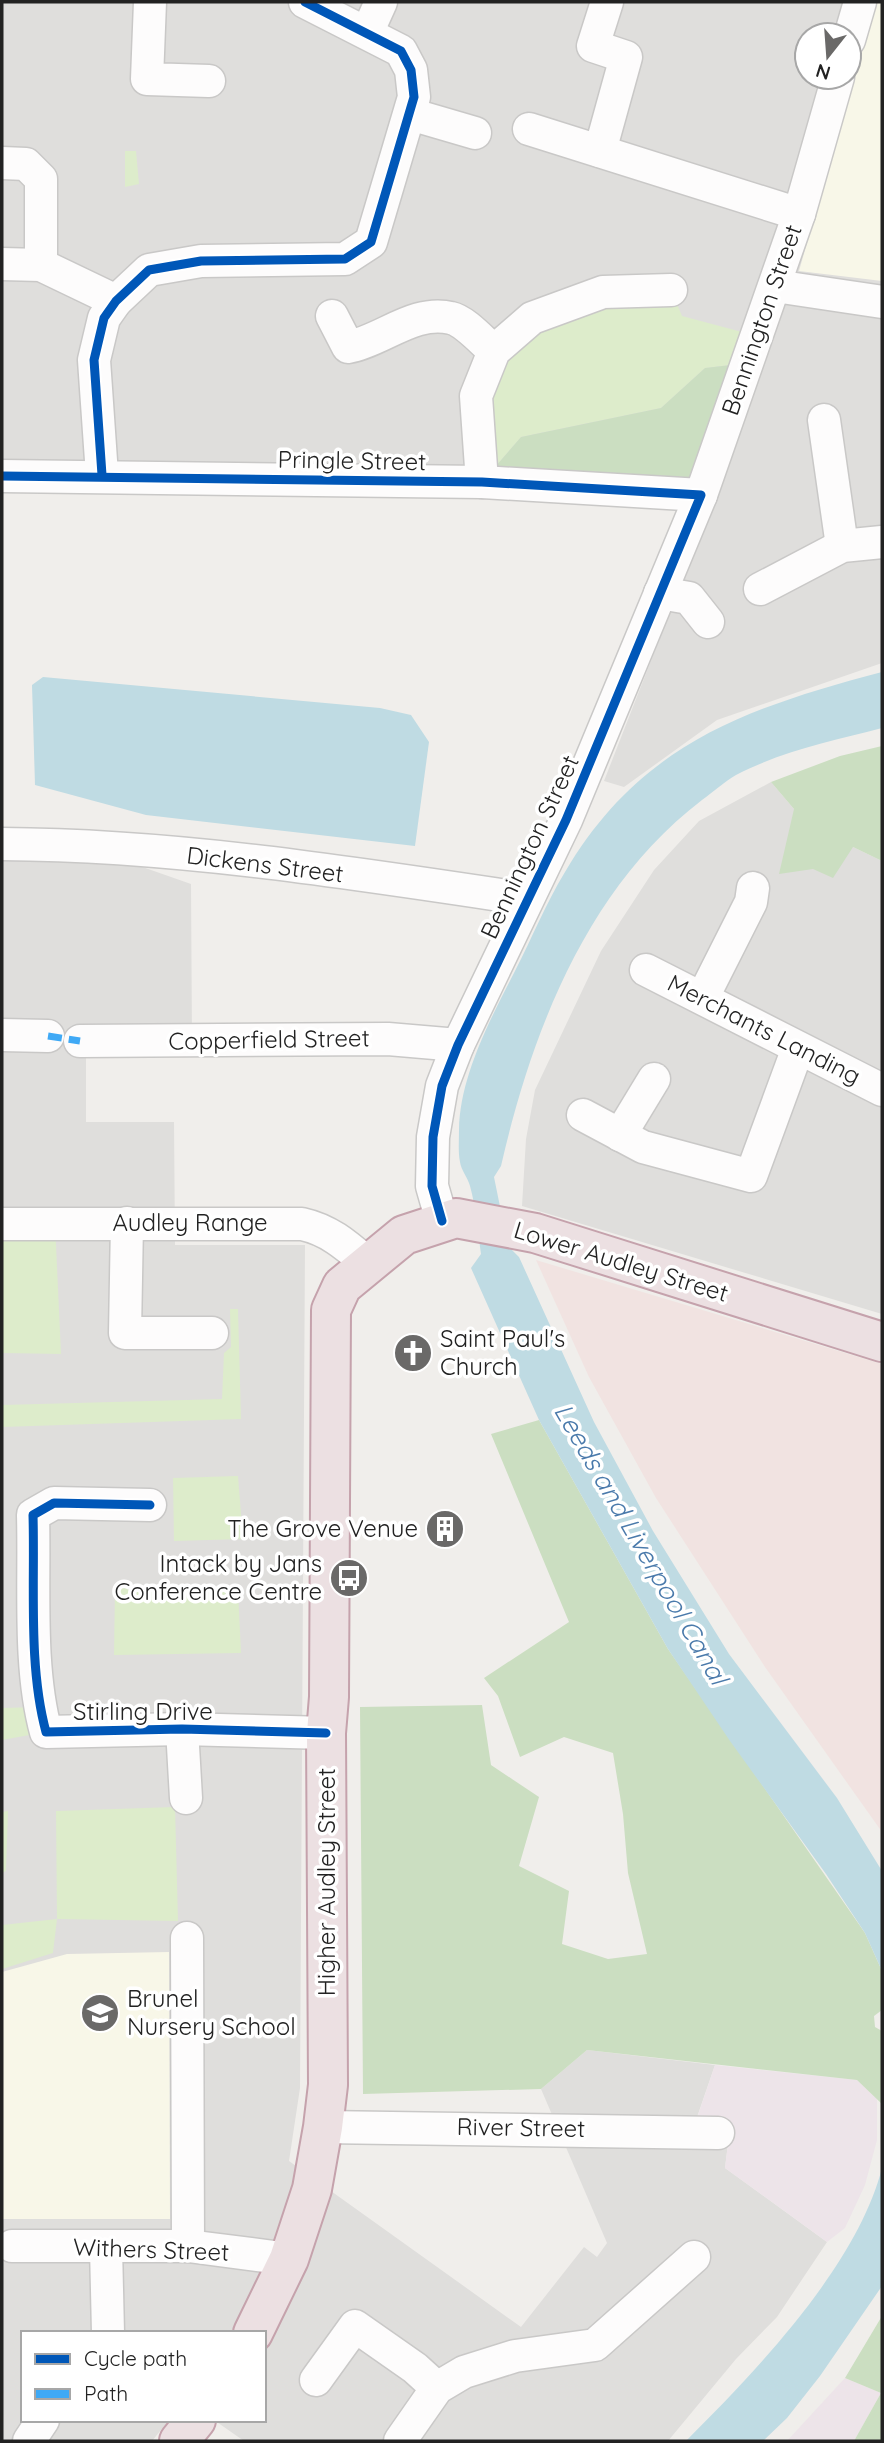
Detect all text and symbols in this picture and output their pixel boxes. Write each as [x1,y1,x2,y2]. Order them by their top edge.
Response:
north arrow [793,21,863,91]
text: N [813,59,833,86]
street label: Bennington Street [714,221,808,419]
street label: Pringle Street [278,444,427,476]
street label: Bennington Street [473,750,585,943]
street label: Dickens Street [185,839,345,889]
street label: Merchants Landing [663,967,866,1091]
street label: Copperfield Street [168,1022,370,1056]
street label: Audley Range [112,1207,268,1237]
street label: Lower Audley Street [510,1214,732,1308]
place label: Saint Paul's Church [440,1323,565,1381]
church icon: Saint Paul's Church [392,1332,434,1374]
water label: Leeds and Liverpool Canal [547,1397,737,1693]
building icon: The Grove Venue [424,1508,466,1550]
place label: The Grove Venue [227,1513,418,1543]
place label: Intack by Jans Conference Centre [114,1548,322,1606]
bus stop icon: Intack by Jans Conference Centre [328,1557,370,1599]
street label: Stirling Drive [73,1696,213,1726]
street label: Higher Audley Street [311,1768,341,1996]
place label: Brunel Nursery School [127,1983,296,2041]
school or university icon: Brunel Nursery School [79,1992,121,2034]
street label: River Street [456,2111,586,2143]
street label: Withers Street [72,2231,230,2267]
legend [21,2331,266,2422]
text: Cycle path [84,2345,187,2371]
text: Path [84,2380,128,2406]

